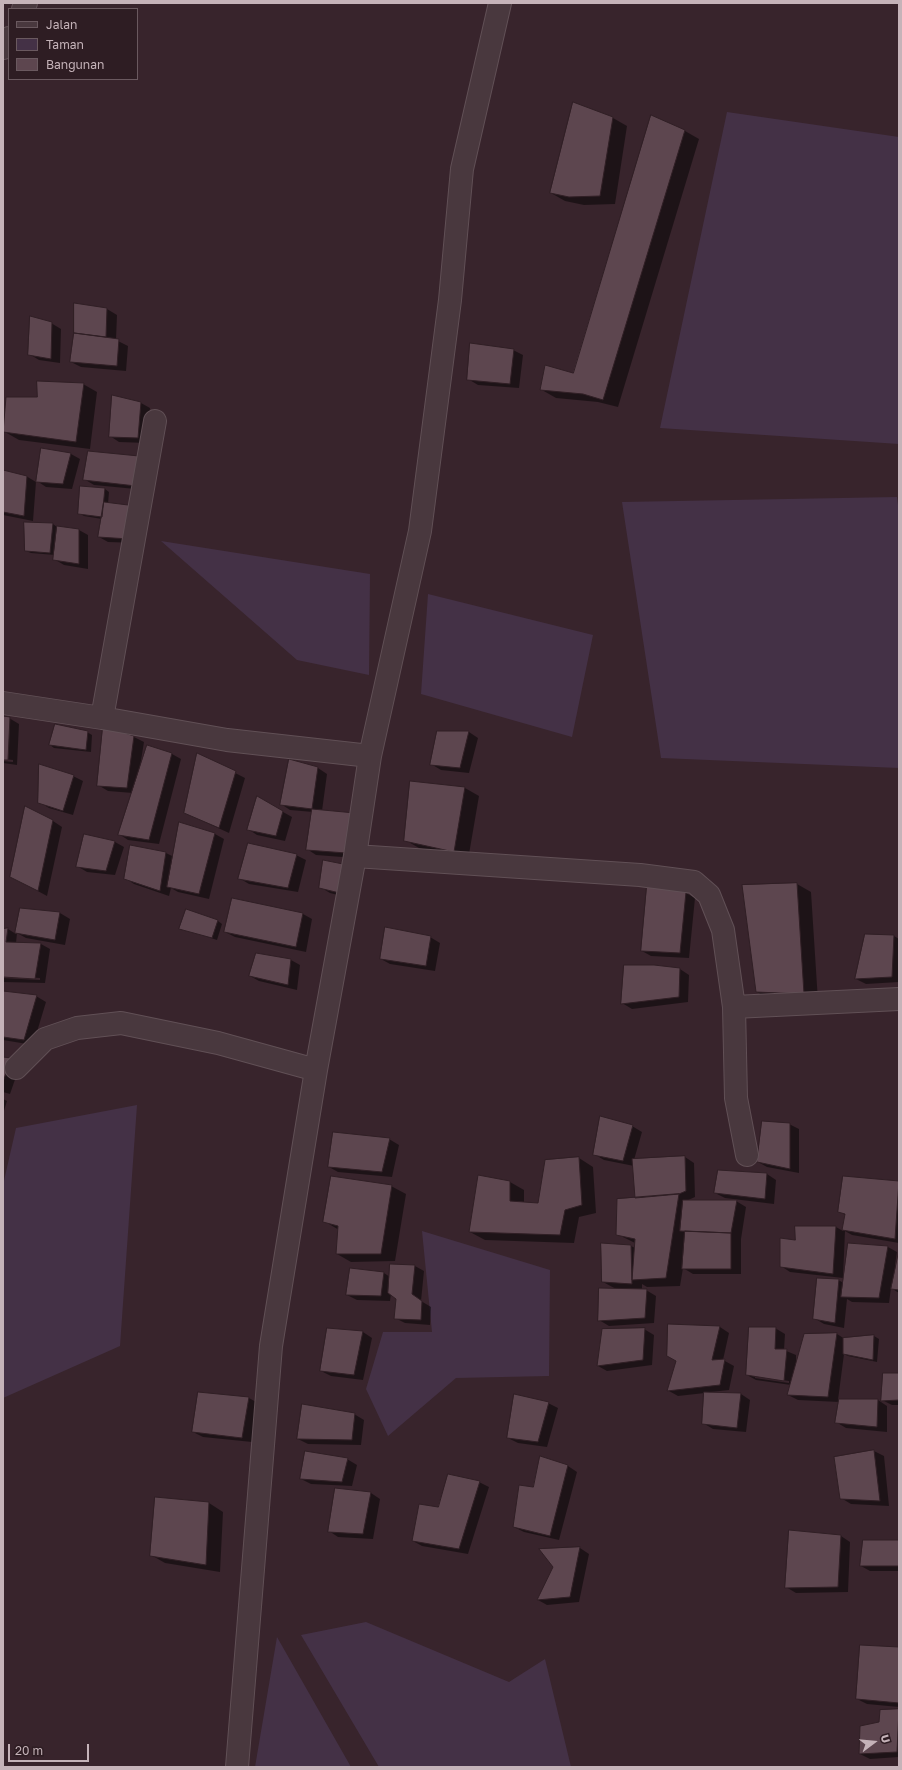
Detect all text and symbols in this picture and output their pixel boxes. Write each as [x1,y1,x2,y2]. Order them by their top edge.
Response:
legend [8,8,138,80]
text: Jalan [46,17,77,32]
text: Taman [46,37,84,52]
text: Bangunan [46,57,104,72]
north arrow [854,1722,894,1762]
text: U [879,1733,893,1744]
scale bar [10,1736,91,1762]
text: 20 m [15,1743,43,1758]

